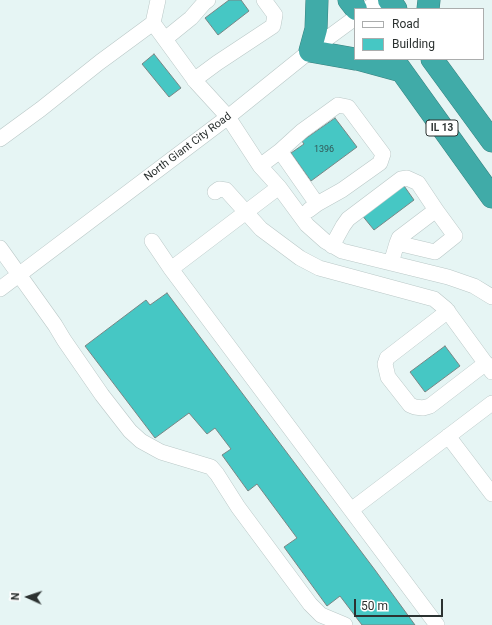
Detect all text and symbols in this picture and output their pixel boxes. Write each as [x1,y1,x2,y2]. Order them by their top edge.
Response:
legend [354,8,484,60]
text: Road [392,17,420,31]
text: Building [392,37,435,51]
street label: North Giant City Road [142,110,234,184]
road number: IL 13 [426,120,458,136]
house number: 1396 [314,145,334,155]
north arrow [8,577,48,617]
scale bar [356,591,445,617]
text: N [9,592,22,601]
text: 50 m [361,599,388,613]

